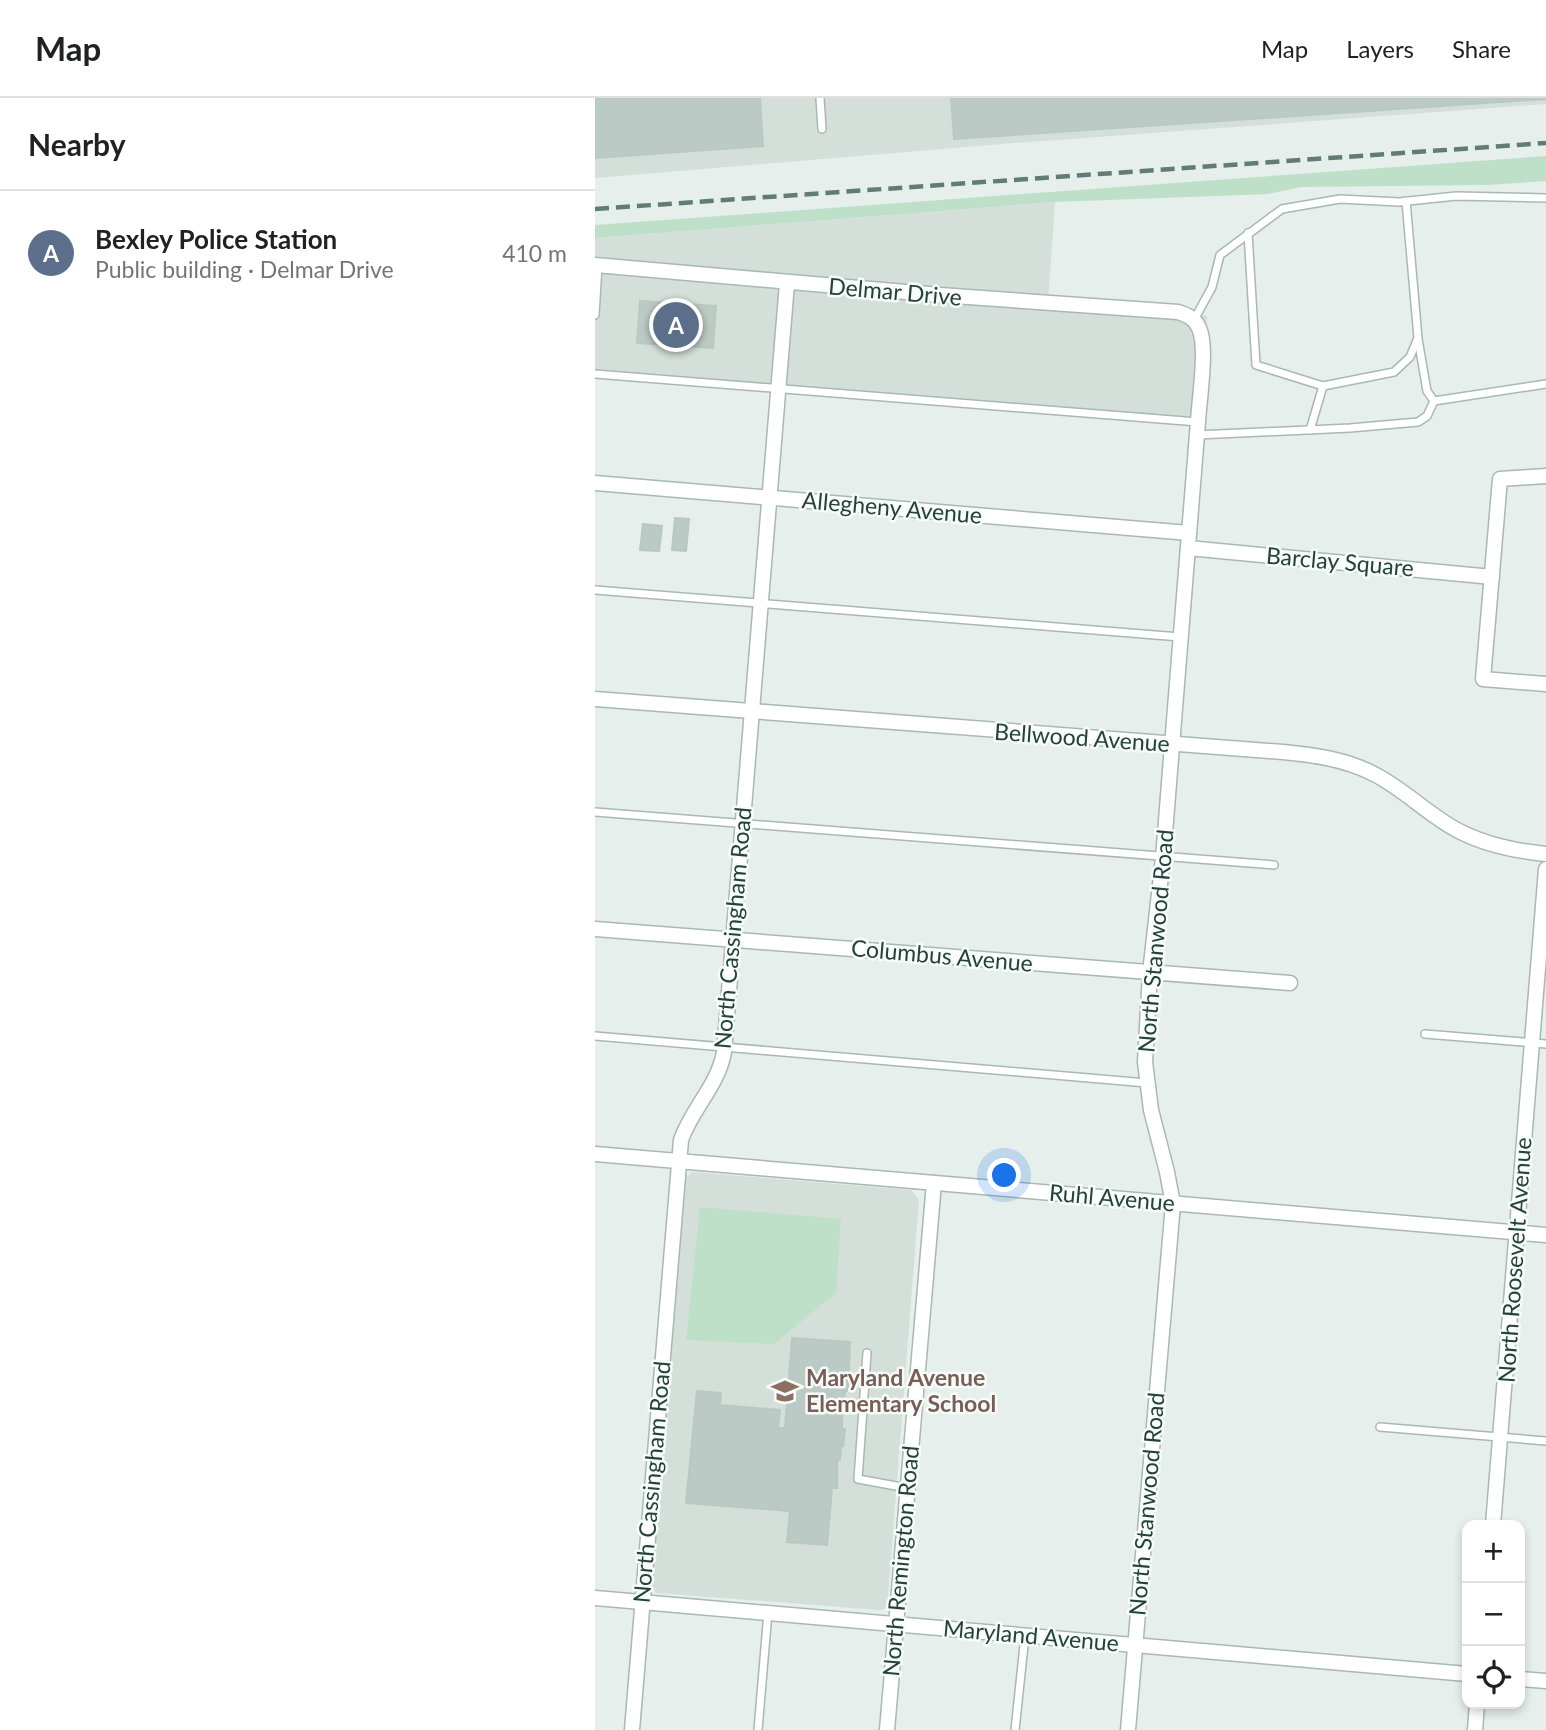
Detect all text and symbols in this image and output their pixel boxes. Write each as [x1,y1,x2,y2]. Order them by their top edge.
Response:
text: Map [35,28,101,68]
text: Map [1261,34,1308,63]
text: Layers [1346,34,1414,63]
text: Share [1452,34,1511,63]
text: Nearby [28,126,126,162]
text: Bexley Police Station [95,223,337,255]
text: A [43,239,59,267]
text: 410 m [502,239,567,267]
text: Public building · Delmar Drive [95,255,394,283]
street label: Delmar Drive [827,271,963,311]
pin: A [653,299,699,351]
street label: Allegheny Avenue [801,485,983,529]
street label: Barclay Square [1265,541,1415,581]
street label: Bellwood Avenue [993,717,1171,757]
street label: North Cassingham Road [707,806,757,1050]
street label: North Stanwood Road [1131,828,1179,1054]
street label: Columbus Avenue [850,933,1034,977]
street label: North Roosevelt Avenue [1491,1136,1537,1384]
your location [987,1158,1021,1192]
street label: Ruhl Avenue [1048,1178,1176,1216]
street label: North Cassingham Road [626,1360,676,1604]
place label: Maryland Avenue Elementary School [806,1363,996,1417]
school or university icon: Maryland Avenue Elementary School [770,1376,800,1406]
street label: North Stanwood Road [1122,1391,1170,1617]
street label: North Remington Road [876,1444,924,1677]
map controls [1462,1520,1525,1709]
button: + [1462,1520,1525,1583]
button: − [1462,1583,1525,1646]
street label: Maryland Avenue [942,1613,1120,1657]
button: locate [1462,1646,1525,1709]

